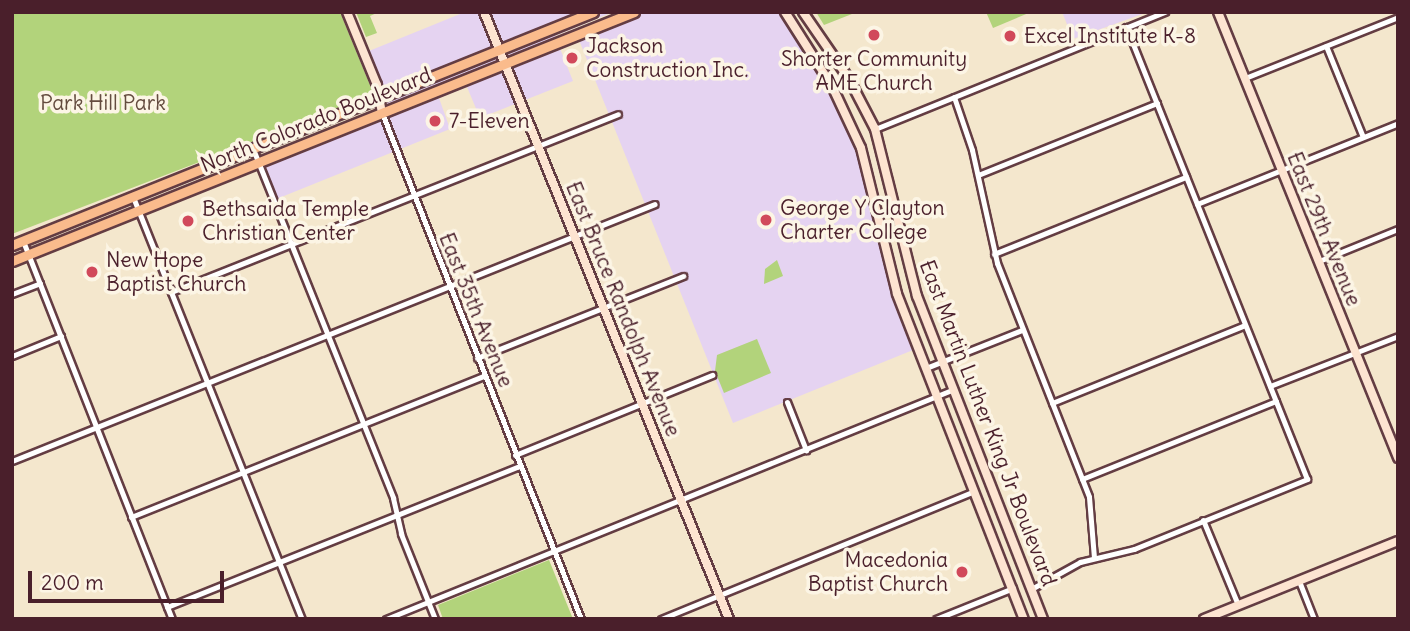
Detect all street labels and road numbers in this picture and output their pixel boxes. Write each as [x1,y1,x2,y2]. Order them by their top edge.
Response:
street label: North Colorado Boulevard [197,62,435,178]
street label: East 29th Avenue [1282,148,1366,310]
street label: East Bruce Randolph Avenue [560,178,686,440]
street label: East 35th Avenue [434,229,518,391]
street label: East Martin Luther King Jr Boulevard [914,257,1062,589]

